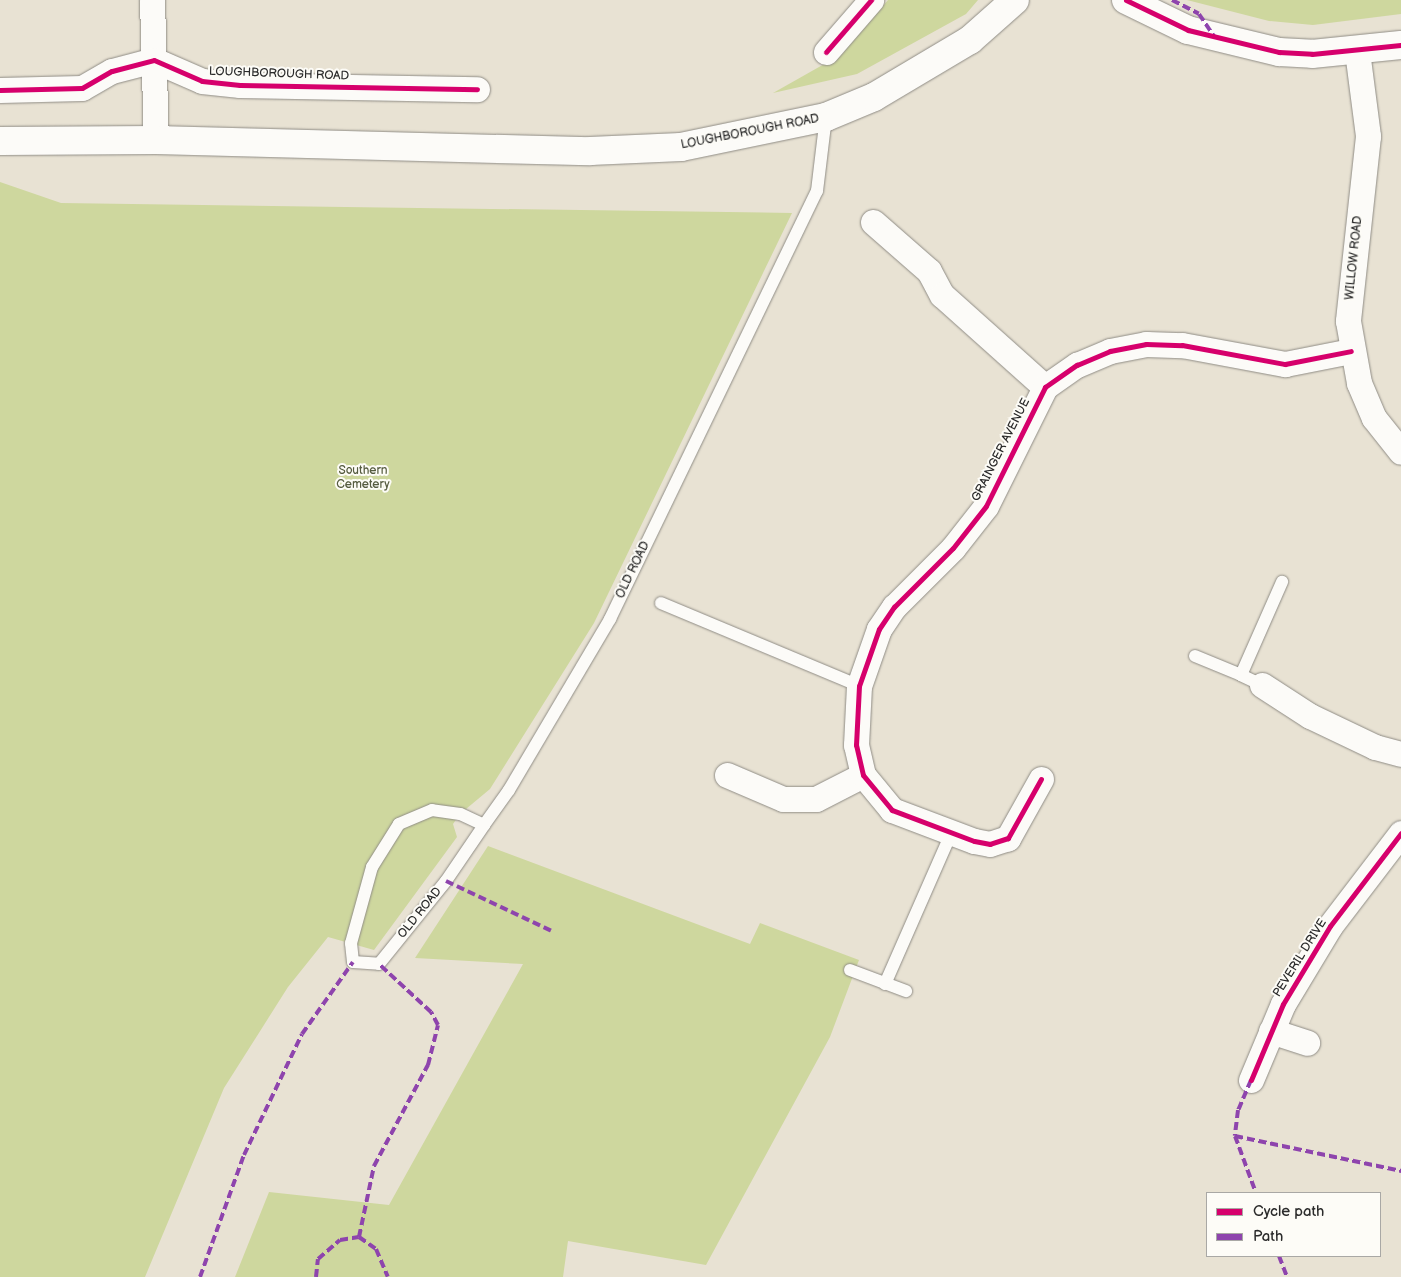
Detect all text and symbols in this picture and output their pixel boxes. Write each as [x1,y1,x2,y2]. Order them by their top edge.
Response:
street label: LOUGHBOROUGH ROAD [209,64,349,84]
street label: LOUGHBOROUGH ROAD [680,112,820,152]
street label: WILLOW ROAD [1342,215,1366,301]
street label: GRAINGER AVENUE [969,396,1033,504]
park label: Southern Cemetery [336,464,390,492]
street label: OLD ROAD [613,539,653,601]
street label: OLD ROAD [395,885,445,941]
street label: PEVERIL DRIVE [1270,916,1330,1000]
legend [1206,1192,1381,1257]
text: Cycle path [1253,1202,1324,1221]
text: Path [1253,1227,1283,1246]

